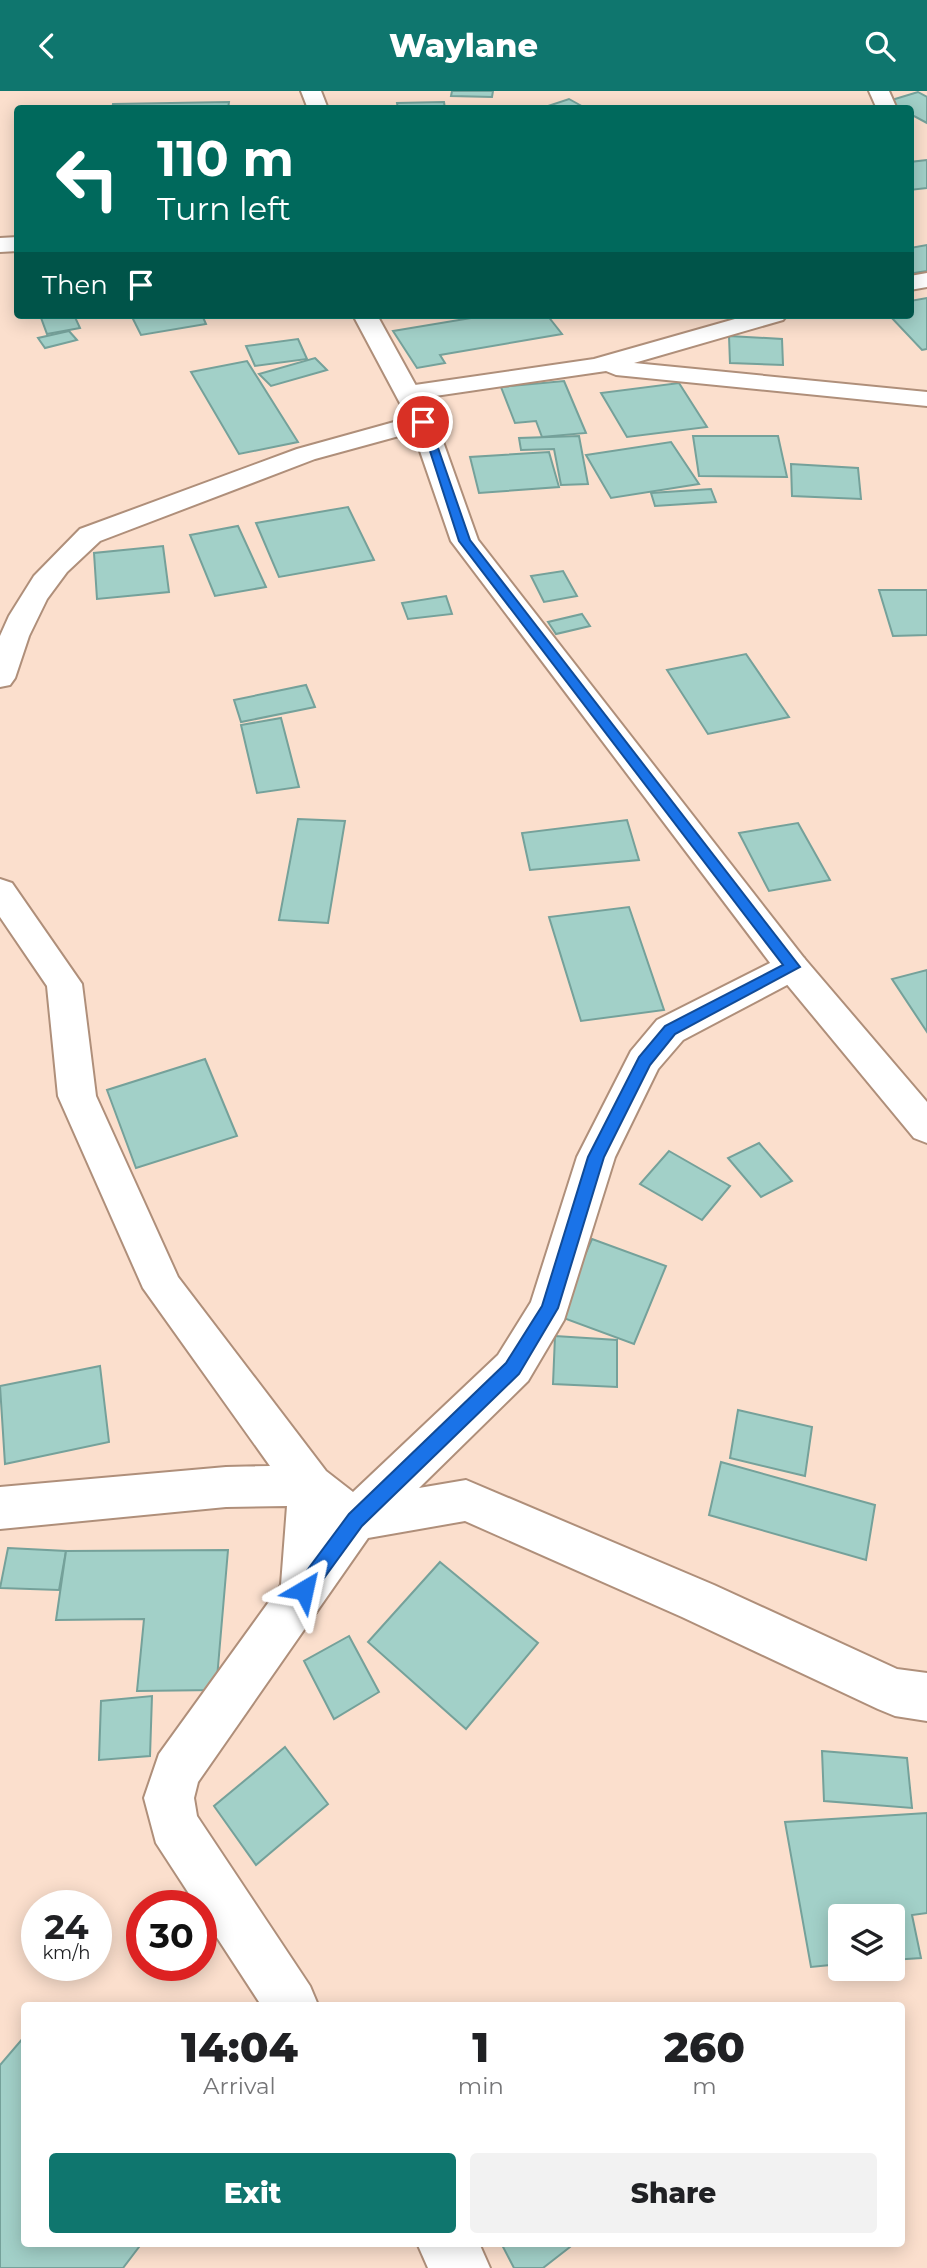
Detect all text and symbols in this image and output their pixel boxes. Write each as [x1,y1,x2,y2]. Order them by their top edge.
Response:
text: Waylane [389,26,538,65]
icon: back [28,27,66,65]
icon: search [861,27,899,65]
text: 110 m [157,129,294,188]
icon: left [42,133,133,224]
text: Turn left [157,189,291,228]
icon: arrive [122,266,160,304]
text: Then [42,269,108,301]
pin [393,392,453,452]
icon: arrive [404,403,442,441]
position arrow [267,1553,341,1627]
speed limit sign: 30 [126,1890,217,1981]
map controls [828,1904,905,1981]
button: layers [828,1904,905,1981]
text: 24 [44,1905,89,1948]
text: km/h [42,1942,91,1964]
text: 14:04 [181,2021,298,2073]
text: 1 [472,2021,489,2073]
text: 260 [664,2021,745,2073]
text: Arrival [203,2072,276,2100]
text: min [458,2072,504,2100]
text: m [692,2072,717,2100]
button: Exit [49,2153,456,2233]
button: Share [470,2153,877,2233]

